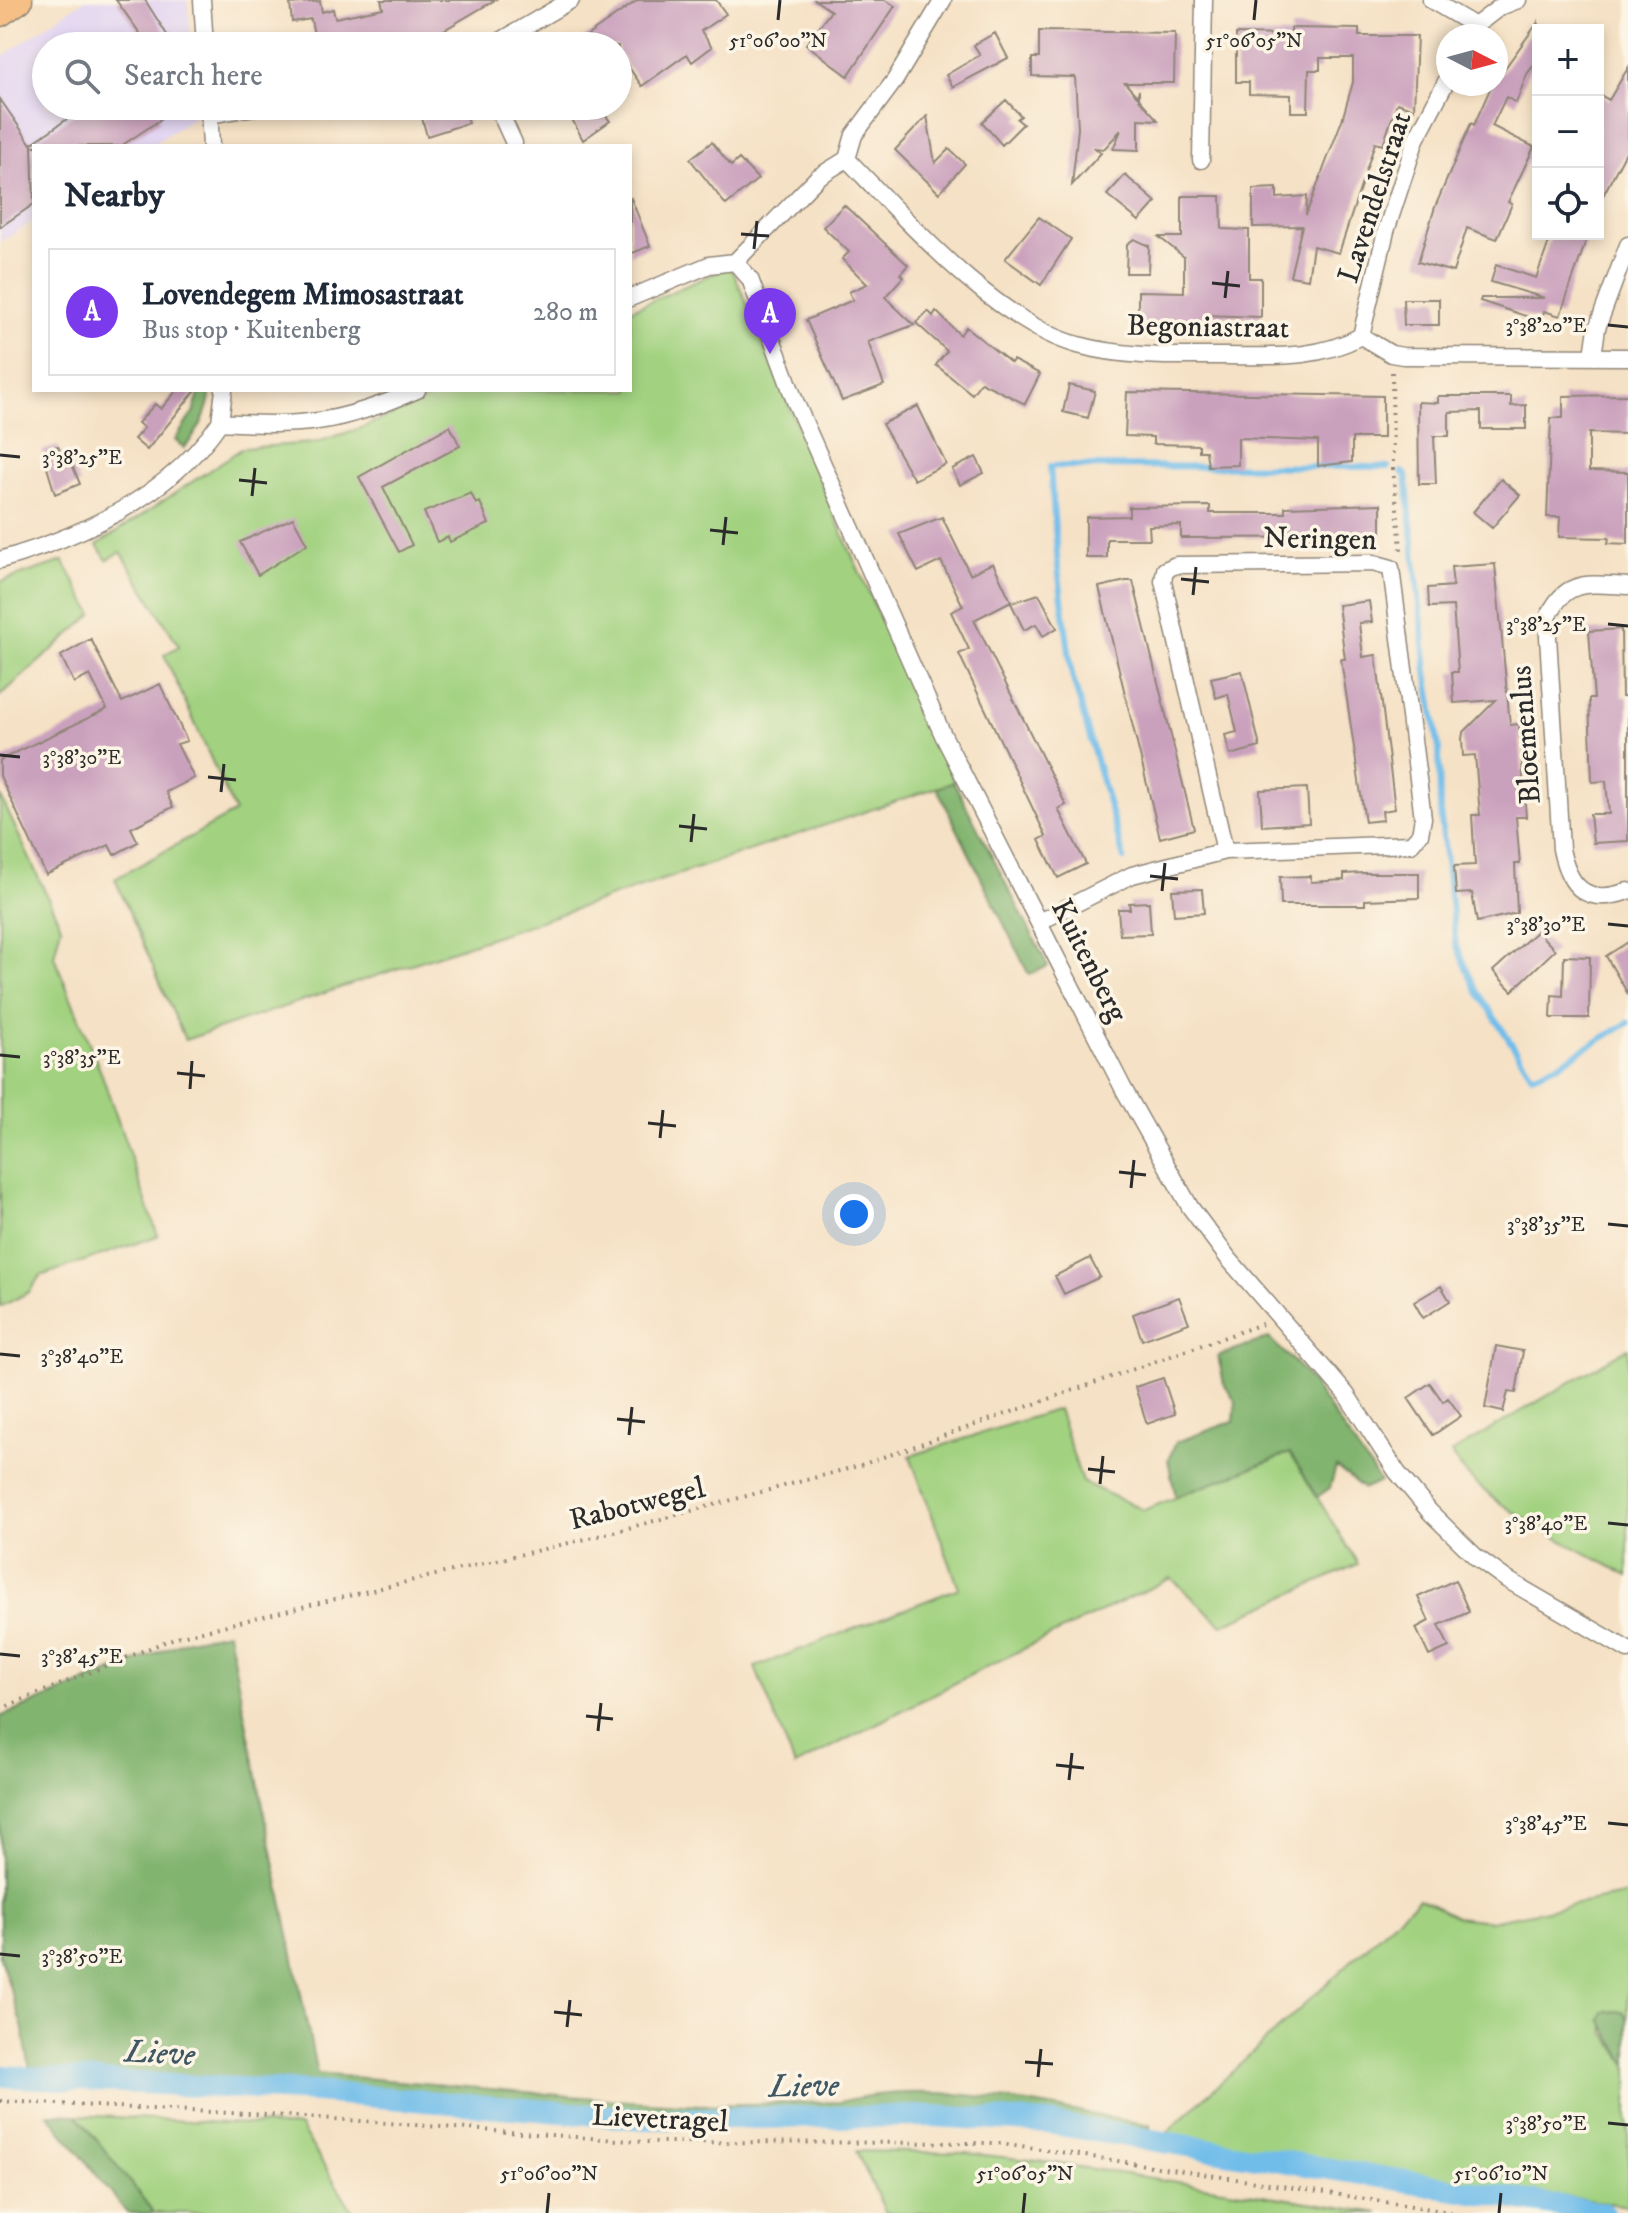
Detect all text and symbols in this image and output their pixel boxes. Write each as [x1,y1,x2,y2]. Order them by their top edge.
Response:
north arrow [1436,24,1508,96]
map controls [1532,24,1604,240]
button: + [1532,24,1604,96]
text: 51°06'00"N [729,29,827,54]
text: 51°06'05"N [1205,29,1303,54]
search box [32,32,632,120]
icon: search [60,54,104,98]
text: Search here [124,58,263,95]
button: − [1532,96,1604,168]
street label: Lavendelstraat [1330,107,1420,288]
button: locate [1532,168,1604,240]
text: Nearby [64,175,165,217]
text: Lovendegem Mimosastraat [142,277,464,314]
pin: A [744,288,796,354]
text: A [84,296,100,329]
text: 280 m [533,296,598,329]
street label: Begoniastraat [1126,308,1290,347]
text: Bus stop · Kuitenberg [142,314,361,347]
text: 3°38'20"E [1505,314,1587,339]
text: 3°38'25"E [42,446,122,471]
street label: Neringen [1263,520,1377,559]
text: 3°38'25"E [1506,613,1586,638]
street label: Bloemenlus [1503,664,1550,805]
text: 3°38'30"E [43,746,121,771]
street label: Kuitenberg [1042,893,1135,1029]
text: 3°38'30"E [1507,913,1585,938]
text: 3°38'35"E [43,1046,121,1071]
your location [834,1194,874,1234]
text: 3°38'35"E [1507,1213,1585,1238]
text: 3°38'40"E [41,1345,123,1370]
street label: Rabotwegel [566,1470,709,1539]
text: 3°38'40"E [1505,1512,1587,1537]
text: 3°38'45"E [41,1645,123,1670]
text: 3°38'45"E [1505,1812,1587,1837]
text: 3°38'50"E [41,1945,123,1970]
water label: Lieve [122,2032,197,2076]
water label: Lieve [767,2066,840,2108]
street label: Lievetragel [591,2097,729,2142]
text: 3°38'50"E [1505,2112,1587,2137]
text: 51°06'00"N [500,2162,598,2187]
text: 51°06'05"N [976,2162,1074,2187]
text: 51°06'10"N [1454,2162,1548,2187]

